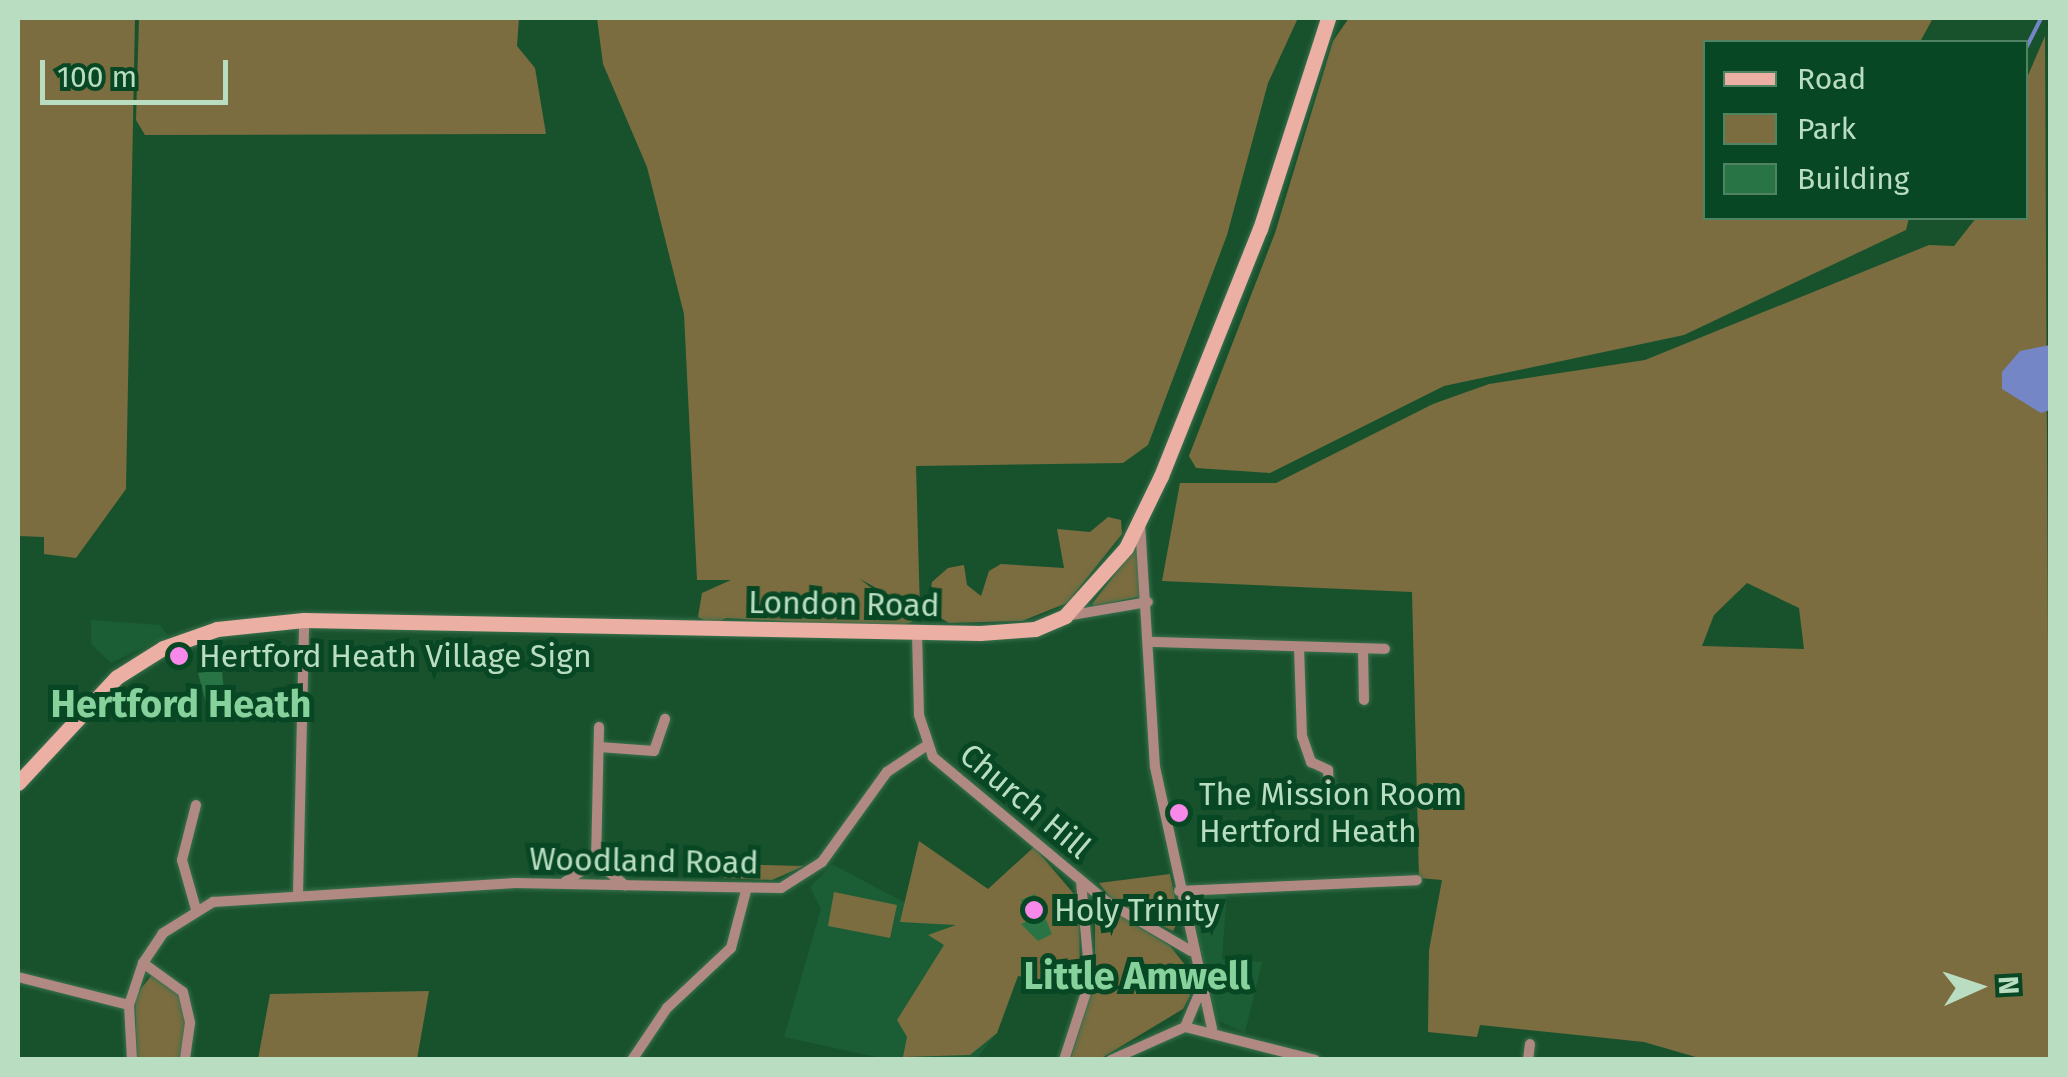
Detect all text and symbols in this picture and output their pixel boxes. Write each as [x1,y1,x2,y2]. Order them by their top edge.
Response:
scale bar [45,40,232,102]
legend [1703,40,2028,220]
text: 100 m [57,59,137,95]
text: Road [1797,61,1866,97]
text: Park [1797,111,1856,147]
text: Building [1797,161,1909,197]
street label: London Road [748,583,940,625]
place label: Hertford Heath Village Sign [199,637,592,675]
marker: Hertford Heath Village Sign [168,645,190,667]
district label: Hertford Heath [51,682,311,728]
street label: Church Hill [952,735,1098,867]
place label: The Mission Room Hertford Heath [1199,776,1462,851]
marker: The Mission Room Hertford Heath [1168,802,1190,824]
street label: Woodland Road [529,840,759,882]
place label: Holy Trinity [1054,891,1220,929]
marker: Holy Trinity [1023,899,1045,921]
north arrow [1928,937,2028,1037]
district label: Little Amwell [1024,954,1250,1000]
text: N [1991,975,2025,996]

